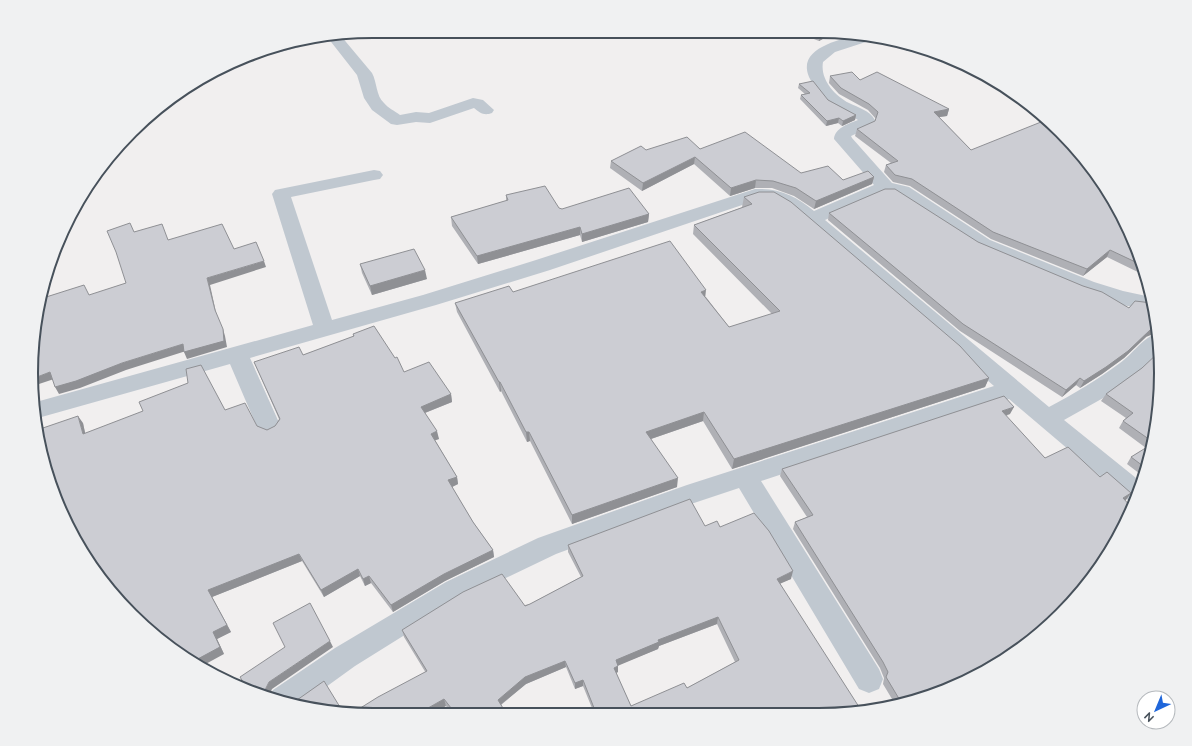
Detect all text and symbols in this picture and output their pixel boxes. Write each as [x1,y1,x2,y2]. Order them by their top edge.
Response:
north arrow [1136,690,1176,730]
text: N [1142,709,1157,724]

